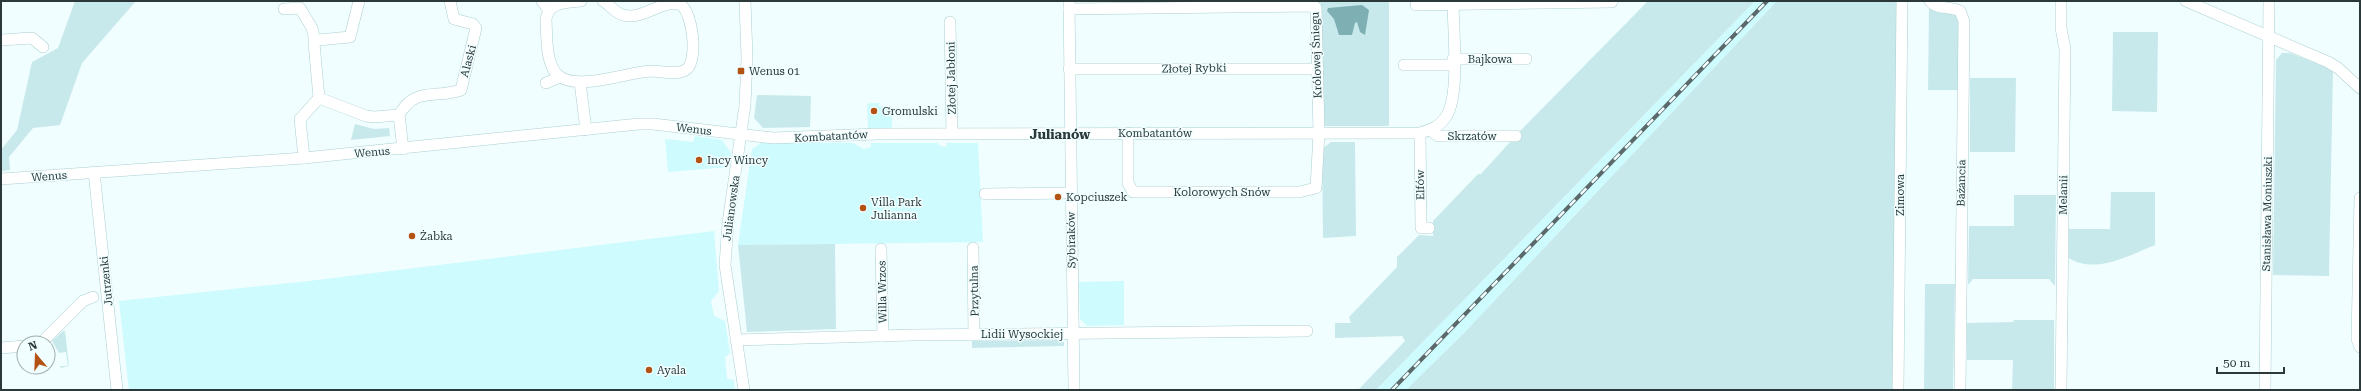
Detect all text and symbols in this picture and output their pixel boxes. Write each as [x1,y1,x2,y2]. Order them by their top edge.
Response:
street label: Królowej Śniegu [1307,11,1325,99]
street label: Złotej Jabłoni [944,41,959,115]
street label: Alaski [458,43,479,79]
street label: Bajkowa [1468,53,1512,66]
street label: Złotej Rybki [1162,61,1227,76]
place label: Wenus 01 [749,65,800,78]
marker: Wenus 01 [736,66,746,76]
place label: Gromulski [882,105,938,118]
marker: Gromulski [869,106,879,116]
street label: Wenus [675,121,713,138]
district label: Julianów [1030,127,1091,142]
street label: Kombatantów [1118,127,1193,140]
street label: Kombatantów [794,128,869,145]
street label: Skrzatów [1448,130,1497,143]
street label: Wenus [354,144,390,161]
place label: Incy Wincy [707,154,769,167]
marker: Incy Wincy [694,155,704,165]
street label: Stanisława Moniuszki [2260,156,2275,272]
street label: Bażancia [1955,159,1968,207]
street label: Wenus [31,169,67,184]
street label: Elfów [1414,169,1427,200]
street label: Julianowska [720,174,743,242]
street label: Zimowa [1894,174,1907,216]
street label: Melanii [2057,175,2070,215]
street label: Kolorowych Snów [1174,186,1271,199]
place label: Kopciuszek [1066,191,1127,204]
marker: Kopciuszek [1053,192,1063,202]
place label: Villa Park Julianna [871,196,922,222]
marker: Villa Park Julianna [858,203,868,213]
street label: Sybiraków [1064,211,1078,268]
place label: Żabka [420,229,453,243]
marker: Żabka [407,231,417,241]
street label: Jutrzenki [97,255,116,307]
street label: Willa Wrzos [875,260,890,323]
street label: Przytulna [968,265,981,317]
street label: Lidii Wysockiej [981,328,1063,341]
north arrow [16,335,56,375]
text: N [27,338,40,354]
scale bar [2217,349,2284,375]
text: 50 m [2223,356,2250,370]
place label: Ayala [657,364,686,377]
marker: Ayala [644,365,654,375]

